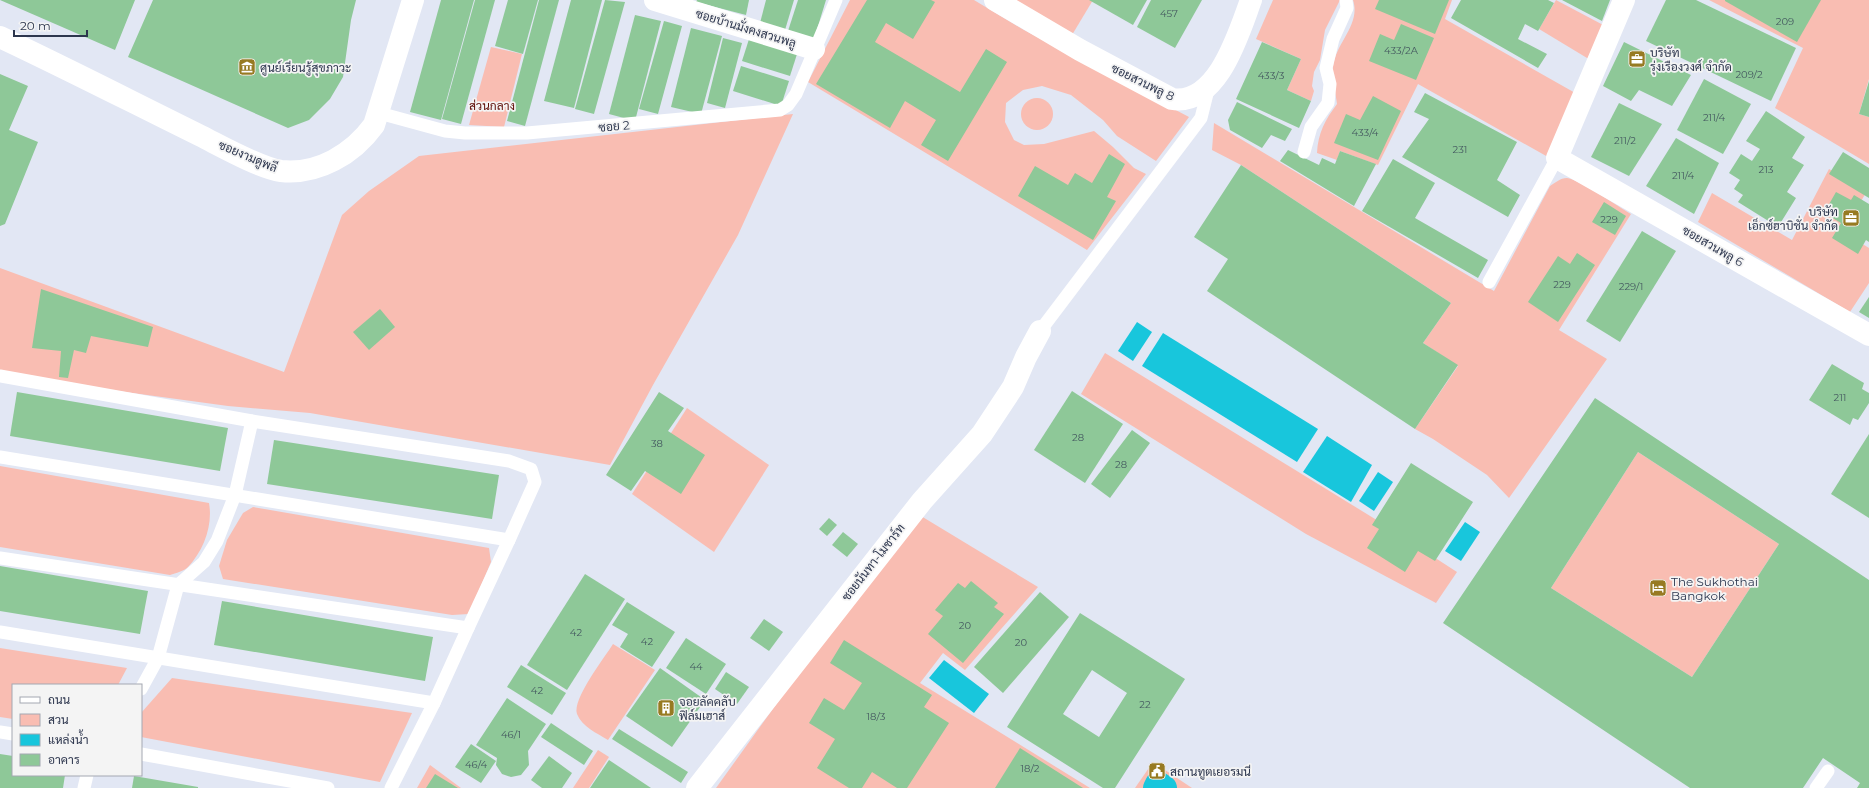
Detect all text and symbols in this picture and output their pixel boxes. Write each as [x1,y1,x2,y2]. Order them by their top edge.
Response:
street label: ซอยบ้านมั่งคงสวนพลู [694,3,799,51]
house number: 457 [1160,7,1178,20]
scale bar [14,12,87,38]
house number: 209 [1776,15,1794,28]
text: 20 m [20,18,51,33]
house number: 433/2A [1384,44,1419,57]
place label: บริษัท รุ่งเรืองวงศ์ จำกัด [1650,45,1732,76]
office icon: บริษัท รุ่งเรืองวงศ์ จำกัด [1627,49,1647,69]
museum icon: ศูนย์เรียนรู้สุขภาวะ [237,57,257,77]
place label: ศูนย์เรียนรู้สุขภาวะ [260,60,351,77]
street label: ซอยสวนพลู 8 [1109,60,1177,105]
house number: 209/2 [1735,68,1763,81]
house number: 433/3 [1258,69,1285,82]
park label: ส่วนกลาง [469,98,515,113]
house number: 211/4 [1703,111,1725,124]
street label: ซอย 2 [598,117,630,135]
house number: 433/4 [1352,126,1379,139]
house number: 211/2 [1614,134,1636,147]
street label: ซอยงามดูพลี [216,137,280,176]
house number: 231 [1453,143,1467,156]
house number: 213 [1759,163,1774,176]
house number: 211/4 [1672,169,1694,182]
place label: บริษัท เอ็กซ์ฮาบิชั่น จำกัด [1748,204,1838,233]
office icon: บริษัท เอ็กซ์ฮาบิชั่น จำกัด [1841,208,1861,228]
house number: 229 [1600,213,1618,226]
street label: ซอยสวนพลู 6 [1679,222,1746,270]
house number: 229 [1553,278,1571,291]
house number: 229/1 [1619,280,1643,293]
house number: 211 [1834,391,1846,404]
house number: 28 [1072,431,1084,444]
house number: 38 [651,437,663,450]
house number: 28 [1115,458,1127,471]
street label: ซอยนันทา-โมซาร์ท [838,520,908,604]
place label: The Sukhothai Bangkok [1671,574,1758,603]
hotel icon: The Sukhothai Bangkok [1648,578,1668,598]
house number: 20 [959,619,972,632]
house number: 42 [570,626,582,639]
house number: 42 [641,635,653,648]
house number: 20 [1015,636,1028,649]
house number: 44 [689,660,703,673]
legend [12,684,142,776]
house number: 42 [531,684,543,697]
text: ถนน [48,692,71,707]
place label: จอยลัคคลับ ฟิล์มเฮาส์ [679,694,736,723]
building icon: จอยลัคคลับ ฟิล์มเฮาส์ [656,698,676,718]
house number: 22 [1139,698,1151,711]
house number: 18/3 [867,710,886,723]
text: สวน [48,712,69,727]
house number: 46/1 [501,728,521,741]
text: แหล่งน้ำ [48,729,88,747]
text: อาคาร [48,752,80,767]
house number: 46/4 [465,758,487,771]
public building icon: สถานทูตเยอรมนี [1147,761,1167,781]
house number: 18/2 [1020,762,1040,775]
place label: สถานทูตเยอรมนี [1170,764,1251,780]

